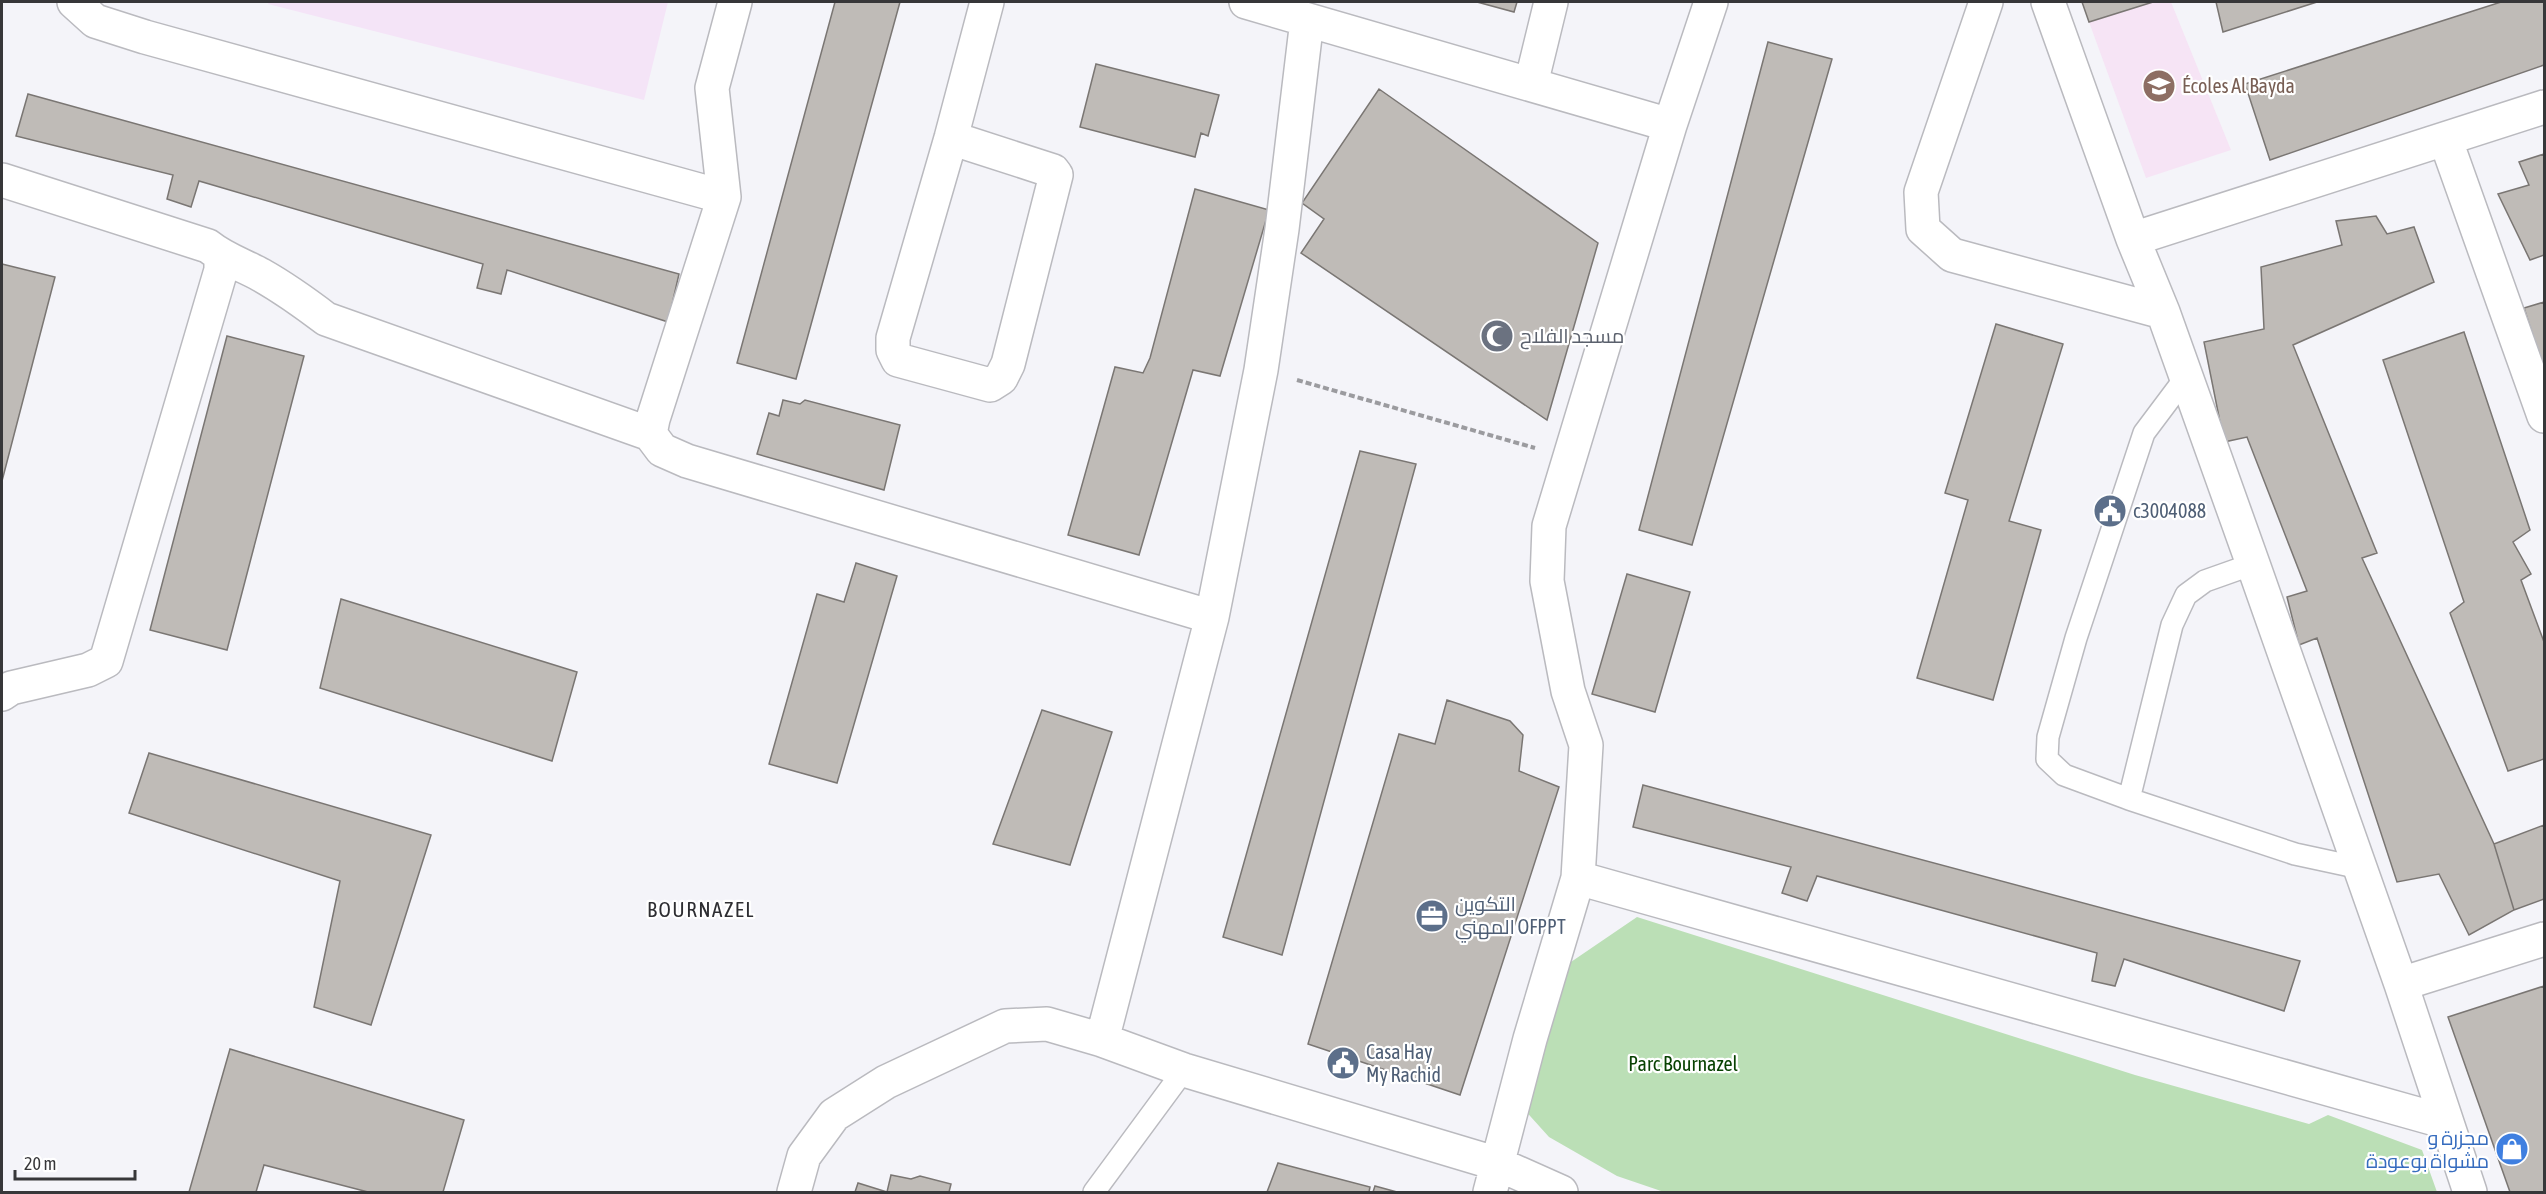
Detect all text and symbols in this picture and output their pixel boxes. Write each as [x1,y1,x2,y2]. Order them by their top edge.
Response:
school or university icon: Écoles Al Bayda [2141,68,2177,104]
place label: Écoles Al Bayda [2182,74,2295,97]
mosque icon: مسجد الفلاح [1479,318,1515,354]
place label: مسجد الفلاح [1520,324,1624,350]
public building icon: c3004088 [2092,493,2128,529]
place label: c3004088 [2133,499,2206,522]
place label: التكوين المهني OFPPT [1455,892,1566,943]
district label: BOURNAZEL [647,897,755,921]
office icon: التكوين المهني OFPPT [1414,898,1450,934]
place label: Casa Hay My Rachid [1366,1040,1441,1086]
public building icon: Casa Hay My Rachid [1325,1045,1361,1081]
park label: Parc Bournazel [1628,1052,1738,1075]
place label: مجزرة و مشواة بوعودة [2366,1126,2489,1173]
shop icon: مجزرة و مشواة بوعودة [2494,1131,2530,1167]
scale bar [15,1143,135,1181]
text: 20 m [24,1153,56,1174]

